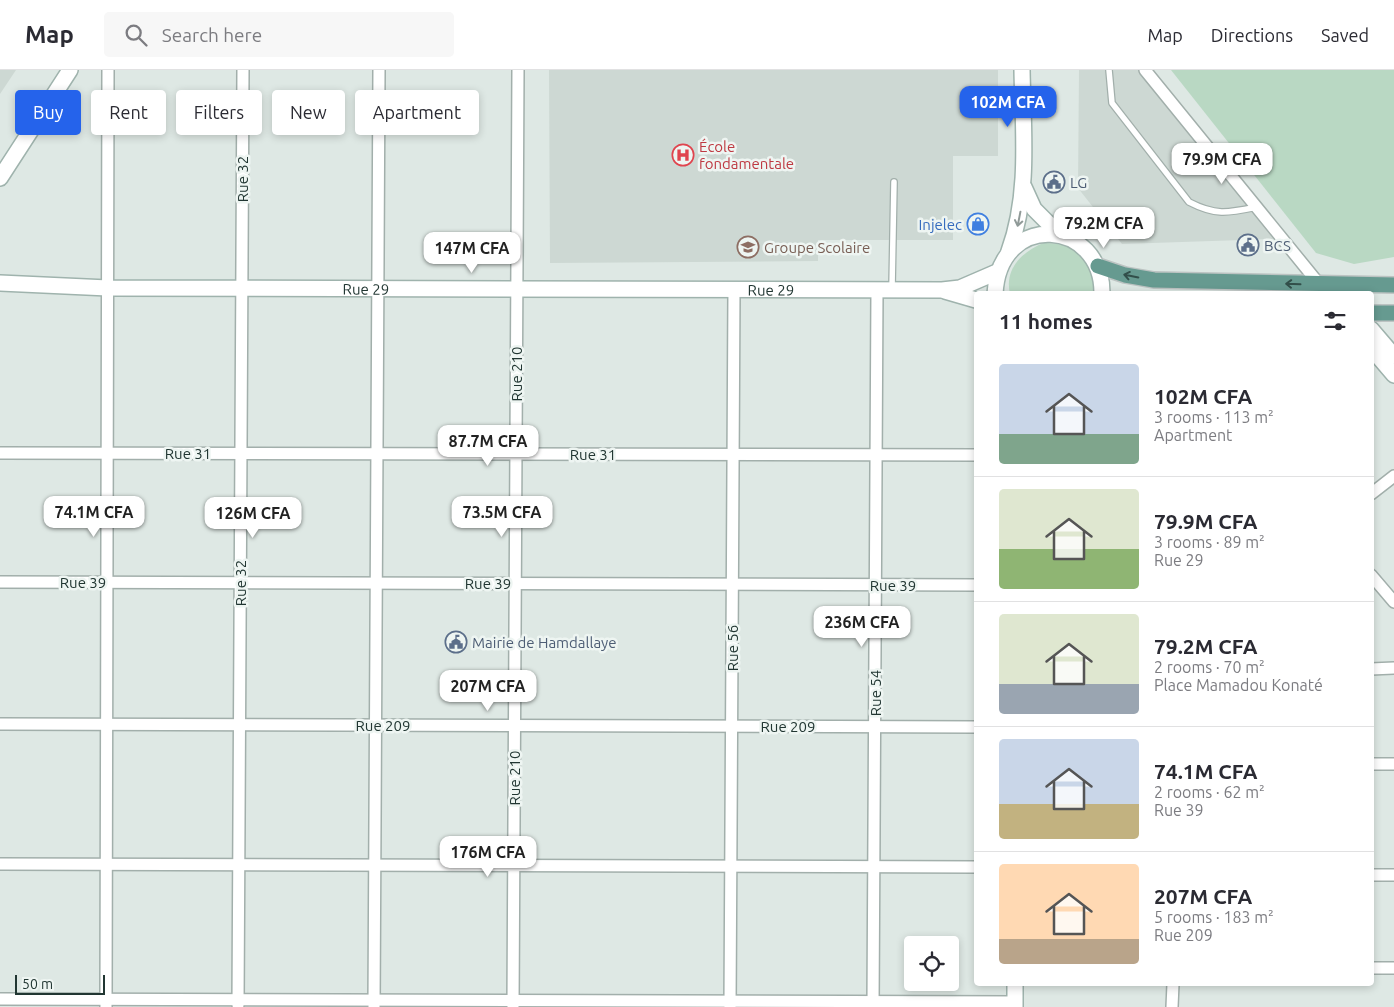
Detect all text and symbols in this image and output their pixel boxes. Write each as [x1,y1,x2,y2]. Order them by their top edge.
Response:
search box [104,12,454,57]
text: Map [25,21,74,48]
icon: search [122,21,150,49]
text: Search here [162,24,262,46]
text: Map [1147,25,1183,45]
text: Directions [1211,25,1293,45]
text: Saved [1321,25,1369,45]
pin: 102M CFA [956,85,1060,128]
chip: Buy [15,90,81,135]
chip: Rent [91,90,166,135]
chip: Filters [176,90,262,135]
chip: New [272,90,345,135]
chip: Apartment [355,90,479,135]
text: 102M CFA [971,93,1045,111]
place label: École fondamentale [699,138,794,172]
pin: 79.9M CFA [1165,142,1279,185]
hospital icon: École fondamentale [671,143,695,167]
text: 79.9M CFA [1183,150,1261,168]
street label: Rue 32 [234,156,251,202]
public building icon: LG [1042,170,1066,194]
place label: LG [1070,174,1087,191]
pin: 79.2M CFA [1047,206,1161,249]
one-way arrow [1014,210,1024,226]
shop icon: Injelec [966,212,990,236]
text: 79.2M CFA [1065,214,1143,232]
place label: Injelec [918,216,962,233]
pin: 147M CFA [420,232,524,274]
public building icon: BCS [1236,233,1260,257]
school or university icon: Groupe Scolaire [736,235,760,259]
place label: BCS [1264,237,1291,254]
text: 147M CFA [435,239,509,257]
place label: Groupe Scolaire [764,239,870,256]
one-way arrow [1123,270,1139,280]
one-way arrow [1285,279,1302,289]
street label: Rue 29 [343,280,389,297]
street label: Rue 29 [748,281,794,298]
icon: filters [1321,307,1349,335]
text: 11 homes [999,309,1093,333]
street label: Rue 210 [508,346,525,402]
icon: home [1039,384,1099,444]
text: 102M CFA [1154,384,1252,408]
text: 3 rooms · 113 m² [1154,408,1274,426]
pin: 87.7M CFA [431,424,545,467]
text: Apartment [1154,426,1232,444]
text: 87.7M CFA [449,432,527,450]
street label: Rue 31 [165,445,211,462]
street label: Rue 31 [570,446,616,463]
pin: 74.1M CFA [37,496,151,538]
pin: 126M CFA [201,496,305,539]
pin: 73.5M CFA [445,496,559,538]
text: 74.1M CFA [55,503,133,521]
text: 73.5M CFA [463,503,541,521]
text: 126M CFA [216,504,290,522]
icon: home [1039,509,1099,569]
text: 79.9M CFA [1154,509,1257,533]
text: 3 rooms · 89 m² [1154,533,1265,551]
text: Rue 29 [1154,551,1204,569]
street label: Rue 32 [232,560,249,606]
street label: Rue 39 [60,574,106,591]
street label: Rue 39 [465,575,511,592]
street label: Rue 39 [870,577,916,594]
pin: 236M CFA [810,606,914,648]
text: 236M CFA [825,613,899,631]
street label: Rue 56 [724,625,741,671]
public building icon: Mairie de Hamdallaye [444,630,468,654]
place label: Mairie de Hamdallaye [472,634,617,651]
icon: home [1039,634,1099,694]
text: 79.2M CFA [1154,634,1257,658]
text: 2 rooms · 70 m² [1154,658,1265,676]
pin: 207M CFA [436,670,540,712]
street label: Rue 54 [867,670,884,716]
text: Place Mamadou Konaté [1154,676,1323,694]
text: 207M CFA [451,677,525,695]
street label: Rue 209 [355,717,411,734]
street label: Rue 209 [760,718,816,735]
street label: Rue 210 [506,750,523,806]
icon: home [1039,759,1099,819]
text: 74.1M CFA [1154,759,1257,783]
text: 2 rooms · 62 m² [1154,783,1265,801]
text: Rue 39 [1154,801,1204,819]
pin: 176M CFA [436,836,540,878]
text: 176M CFA [451,843,525,861]
icon: home [1039,884,1099,944]
text: 207M CFA [1154,884,1252,908]
text: 5 rooms · 183 m² [1154,908,1274,926]
text: Rue 209 [1154,926,1213,944]
map controls [904,936,959,991]
button: locate [904,936,959,991]
scale bar [15,972,105,995]
text: 50 m [22,976,53,992]

